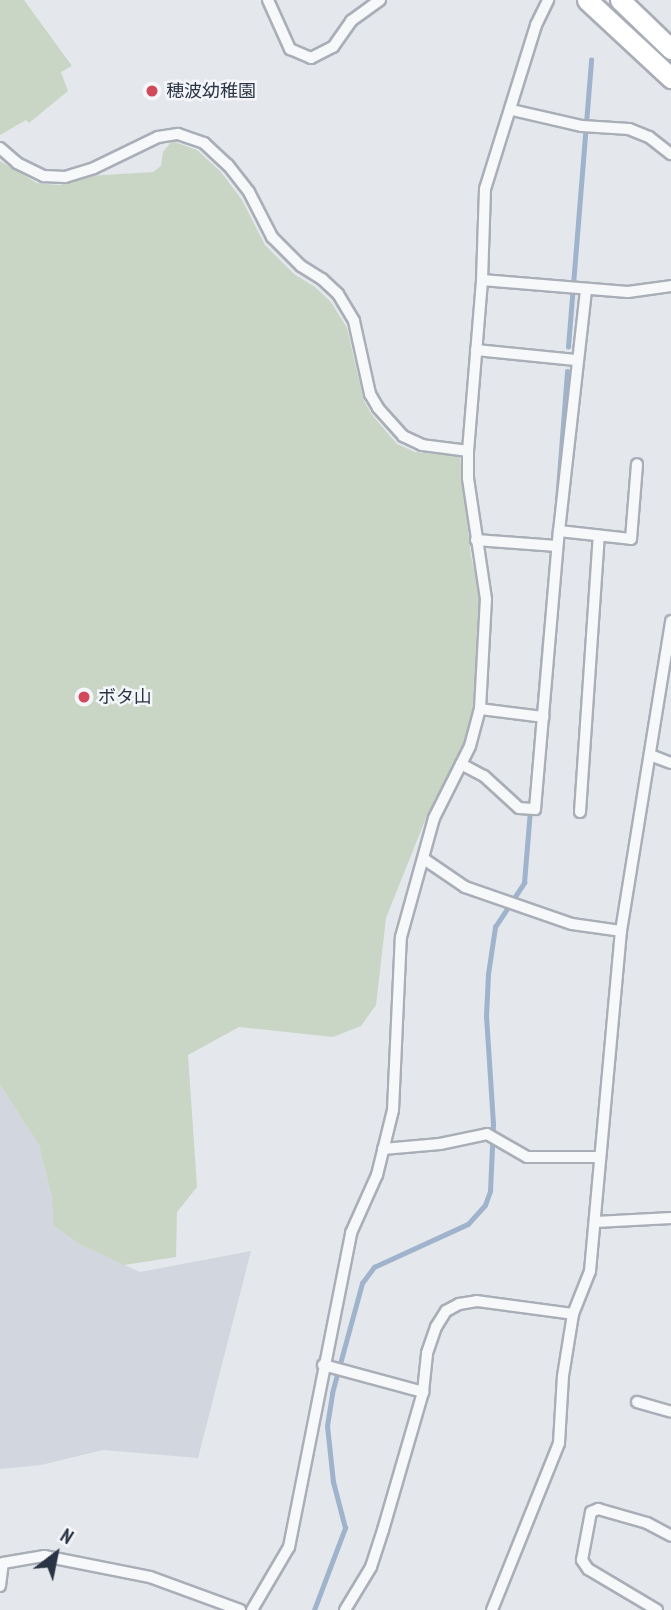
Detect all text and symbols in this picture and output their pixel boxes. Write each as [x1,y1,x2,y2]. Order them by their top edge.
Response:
place label: 穂波幼稚園 [166,80,256,102]
marker: 穂波幼稚園 [144,83,160,99]
place label: ボタ山 [98,686,152,708]
marker: ボタ山 [76,689,92,705]
north arrow [21,1519,91,1589]
text: N [56,1523,78,1549]

